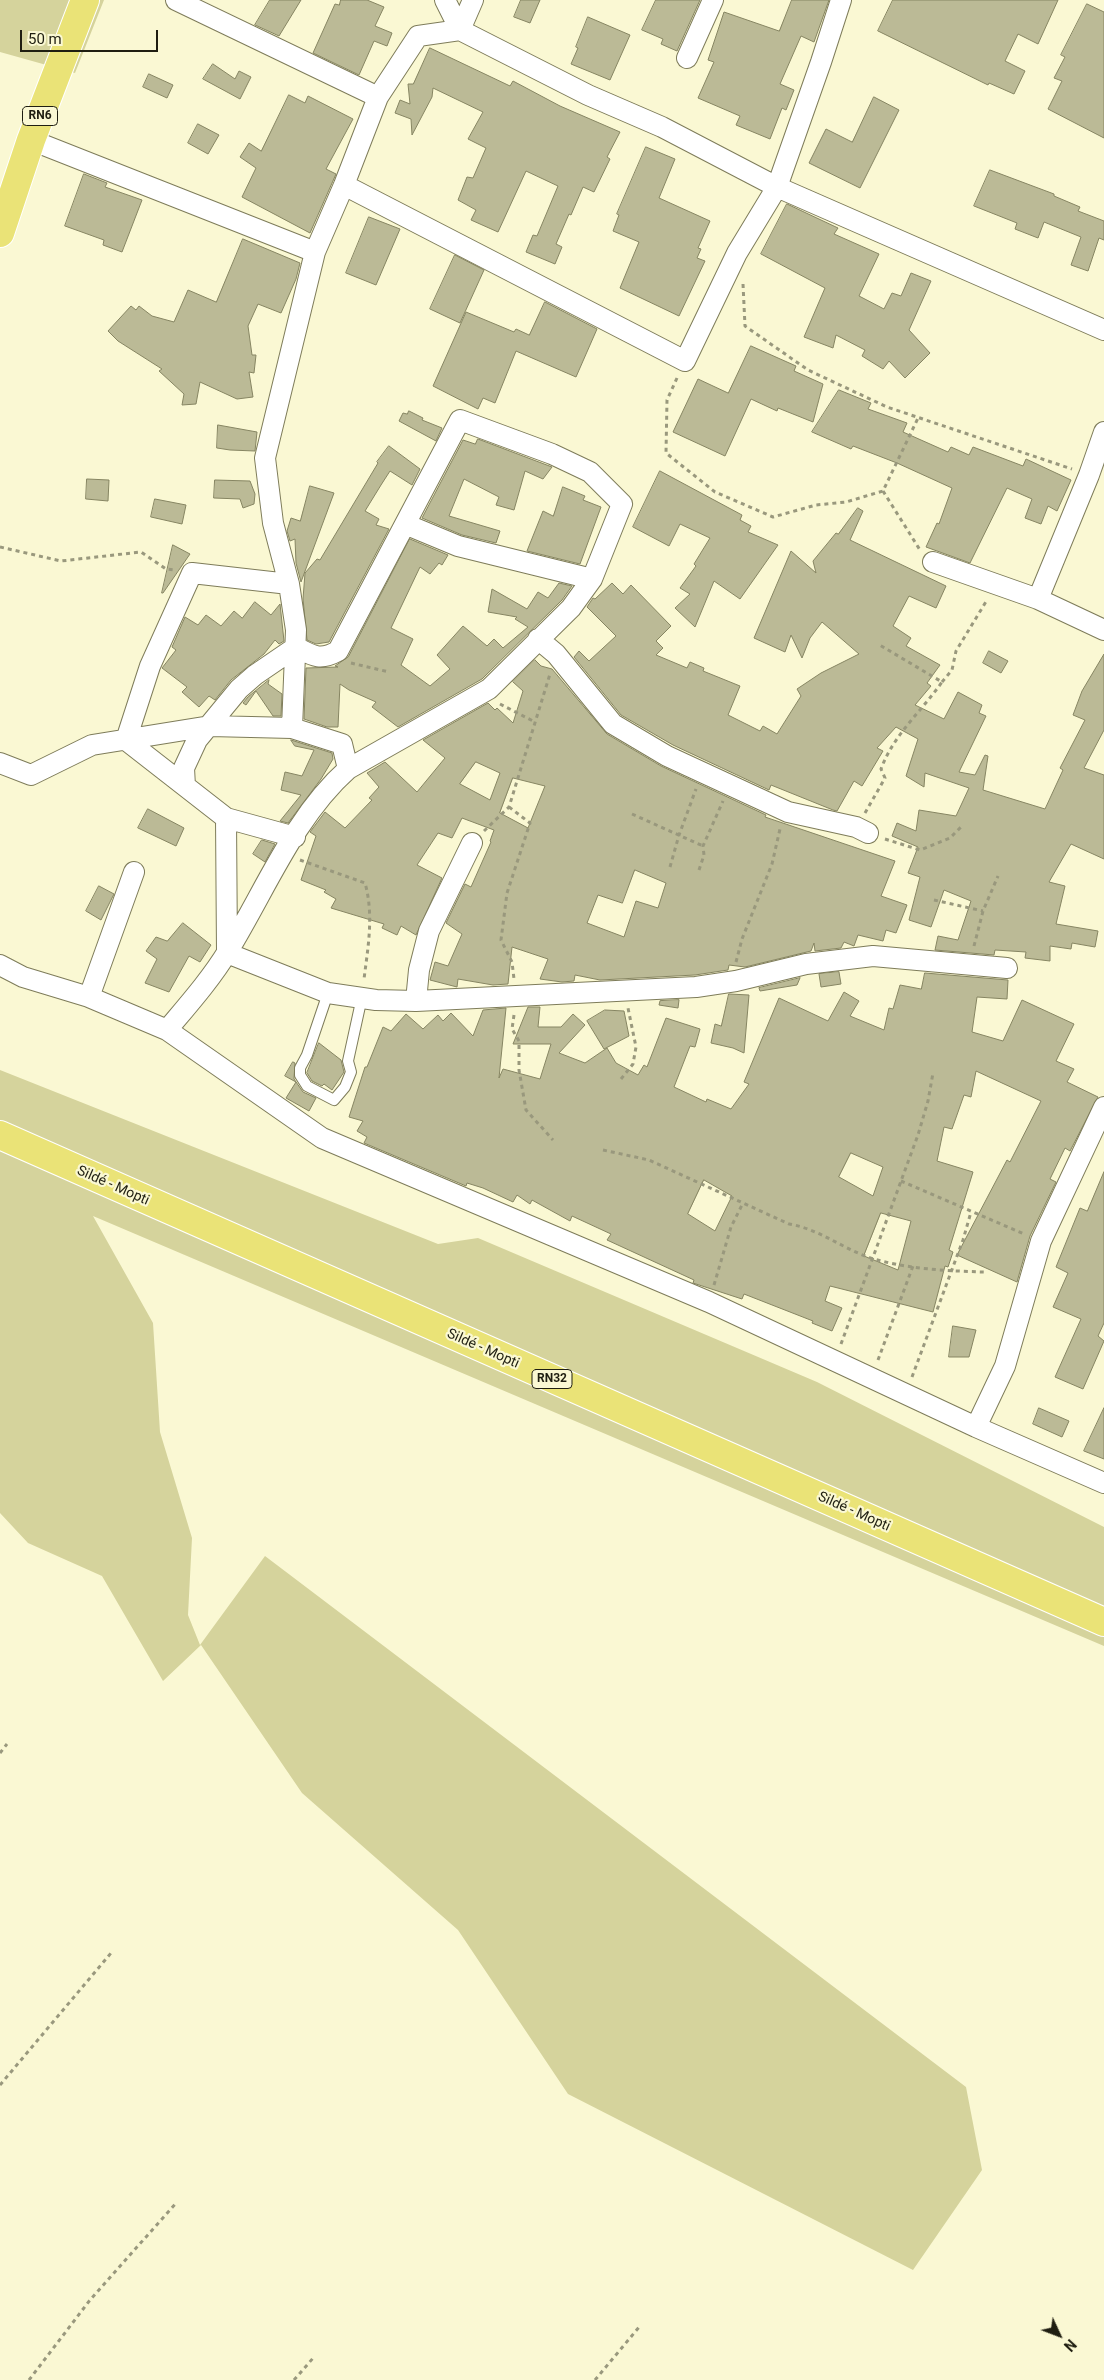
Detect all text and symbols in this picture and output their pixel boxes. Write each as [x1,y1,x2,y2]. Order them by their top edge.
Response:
scale bar [22,20,160,52]
text: 50 m [28,30,62,48]
road number: RN6 [22,106,58,125]
street label: Sildé - Mopti [74,1163,152,1209]
street label: Sildé - Mopti [444,1326,522,1372]
road number: RN32 [532,1370,572,1388]
street label: Sildé - Mopti [815,1489,893,1535]
north arrow [1034,2310,1084,2360]
text: N [1061,2336,1079,2354]

